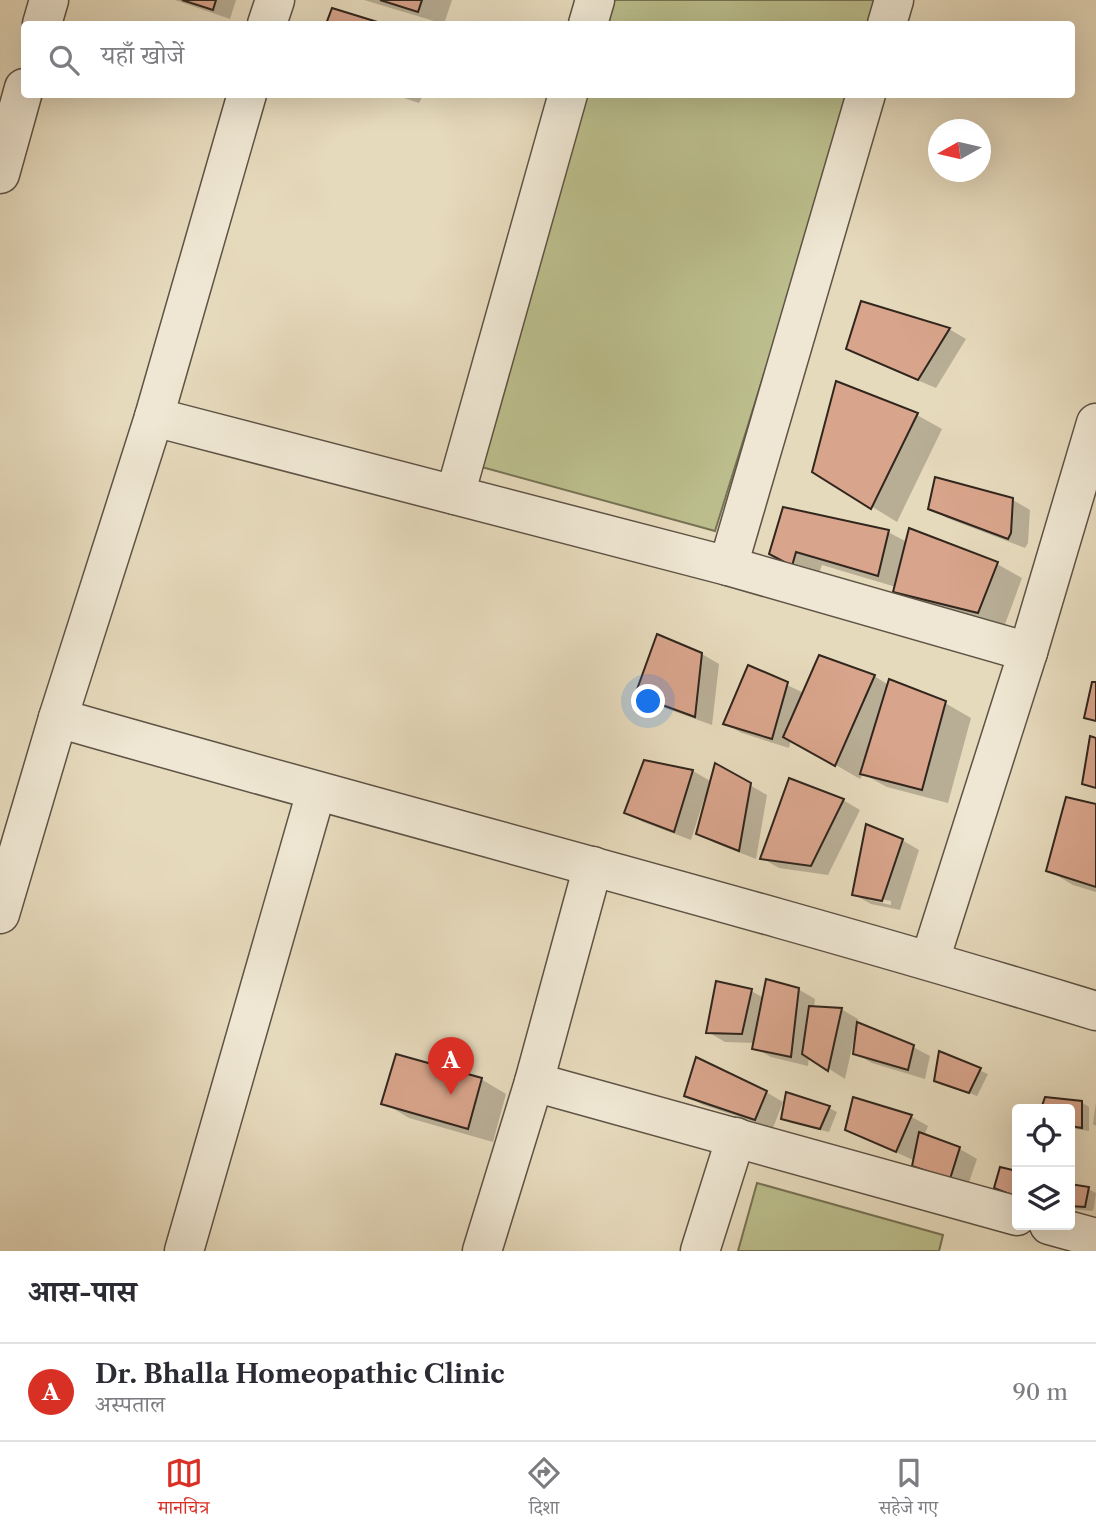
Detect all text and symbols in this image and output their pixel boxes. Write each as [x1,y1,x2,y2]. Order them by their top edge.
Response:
search box [21,21,1075,98]
text: यहाँ खोजें [101,39,184,71]
icon: search [45,41,83,79]
north arrow [928,119,991,182]
your location [631,684,665,718]
pin: A [428,1037,474,1095]
map controls [1012,1104,1075,1230]
button: locate [1012,1104,1075,1167]
button: layers [1012,1167,1075,1230]
text: आस-पास [28,1273,137,1310]
text: Dr. Bhalla Homeopathic Clinic [95,1358,505,1390]
text: A [42,1378,60,1406]
text: 90 m [1012,1378,1068,1406]
text: अस्पताल [95,1390,165,1418]
tab: मानचित्र [158,1454,209,1526]
tab: दिशा [525,1454,563,1526]
tab: सहेजे गए [879,1454,938,1526]

